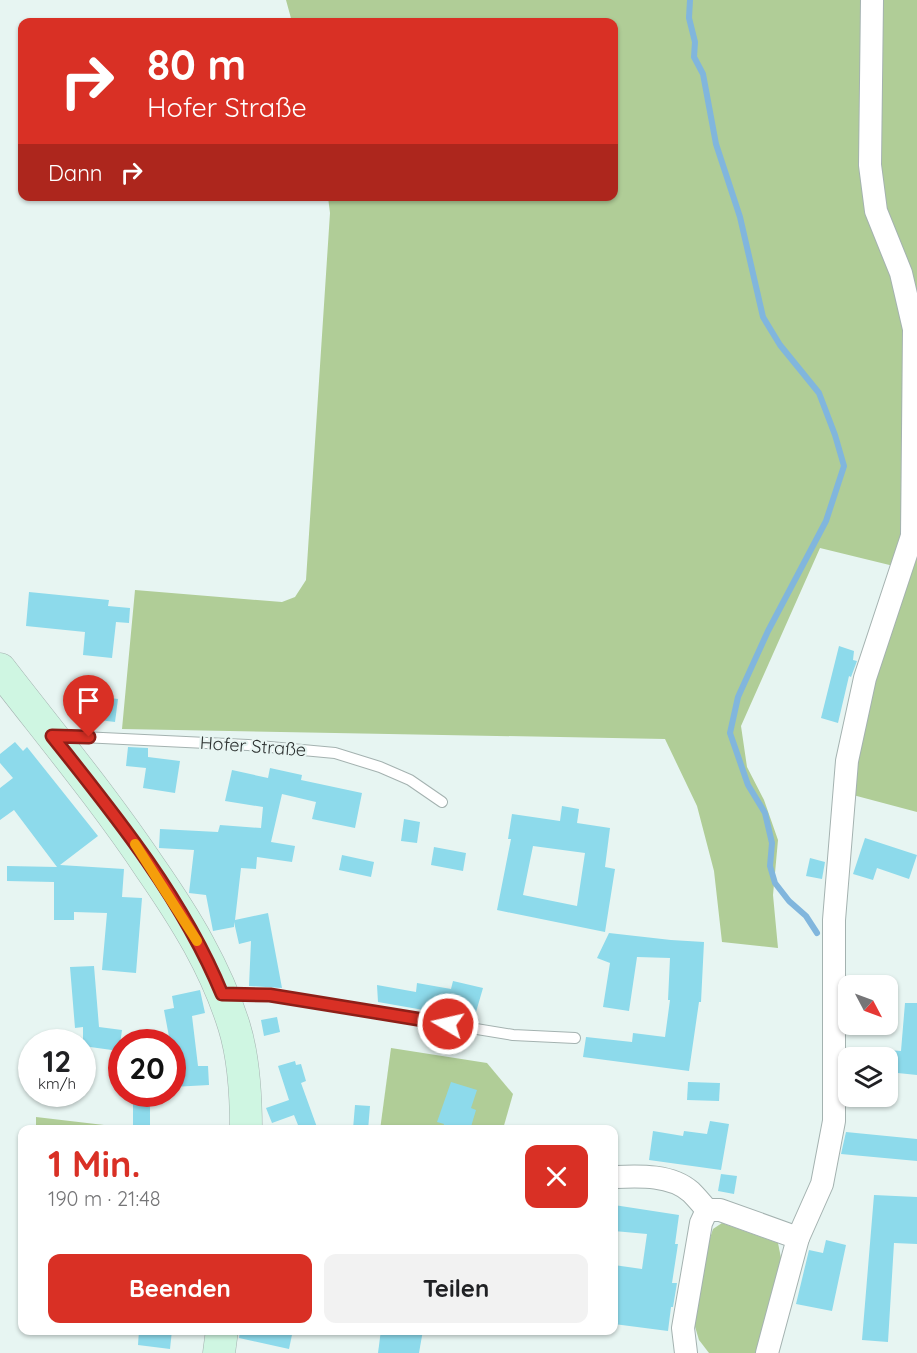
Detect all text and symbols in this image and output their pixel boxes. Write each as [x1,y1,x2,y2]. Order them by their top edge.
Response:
text: 80 m [147,38,246,91]
icon: right [48,42,126,120]
text: Hofer Straße [147,90,307,124]
icon: right [115,156,148,189]
text: Dann [48,159,103,187]
pin [63,675,114,737]
icon: arrive [72,684,105,717]
street label: Hofer Straße [199,731,307,761]
north arrow [838,975,898,1035]
map controls [838,975,898,1107]
position arrow [416,992,480,1056]
speed limit sign: 20 [108,1029,186,1107]
text: 12 [43,1042,71,1080]
button: layers [838,1047,898,1107]
text: km/h [38,1074,76,1093]
text: 1 Min. [48,1141,140,1186]
button: close [525,1145,588,1208]
text: 190 m · 21:48 [48,1186,161,1211]
button: Beenden [48,1254,312,1323]
button: Teilen [324,1254,588,1323]

